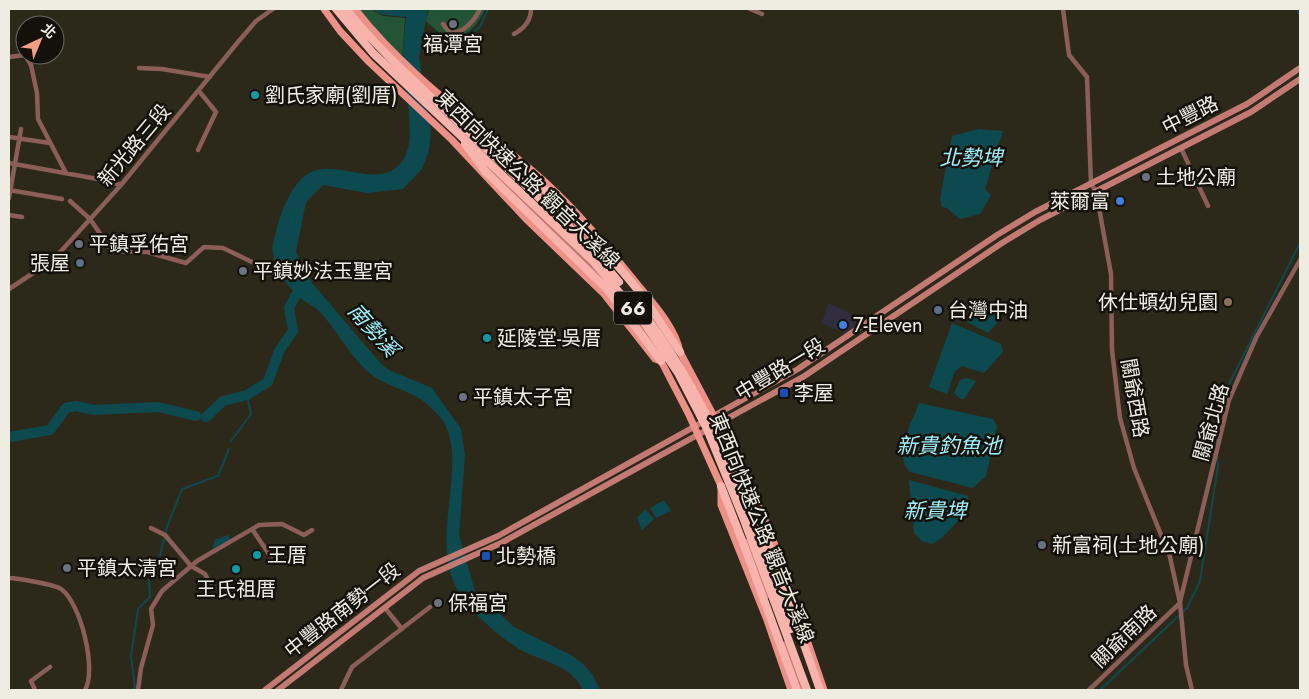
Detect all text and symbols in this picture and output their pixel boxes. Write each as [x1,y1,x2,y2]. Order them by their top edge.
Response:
north arrow [15,15,65,65]
marker: 福潭宮 [447,18,459,30]
text: 北 [37,19,61,43]
place label: 福潭宮 [423,30,483,59]
place label: 劉氏家廟(劉厝) [265,81,397,110]
street label: 東西向快速公路 觀音大溪線 [429,83,626,275]
marker: 劉氏家廟(劉厝) [249,89,261,101]
street label: 中豐路 [1157,89,1224,142]
street label: 新光路三段 [91,98,178,193]
water label: 北勢埤 [940,143,1005,173]
place label: 土地公廟 [1156,163,1236,192]
marker: 土地公廟 [1140,171,1152,183]
place label: 萊爾富 [1050,187,1110,216]
marker: 萊爾富 [1114,195,1126,207]
place label: 平鎮孚佑宮 [89,230,189,259]
marker: 平鎮孚佑宮 [73,238,85,250]
place label: 張屋 [30,249,70,278]
marker: 張屋 [74,257,86,269]
place label: 平鎮妙法玉聖宮 [253,257,393,286]
marker: 平鎮妙法玉聖宮 [237,265,249,277]
place label: 休仕頓幼兒園 [1098,288,1218,317]
road number: 66 [614,292,652,324]
place label: 台灣中油 [948,296,1028,325]
marker: 休仕頓幼兒園 [1222,296,1234,308]
water label: 南勢溪 [341,297,407,366]
marker: 台灣中油 [932,304,944,316]
place label: 7-Eleven [853,311,923,340]
marker: 7-Eleven [837,319,849,331]
place label: 延陵堂-吳厝 [497,324,601,353]
street label: 中豐路一段 [730,331,831,408]
marker: 延陵堂-吳厝 [481,332,493,344]
street label: 關爺西路 [1113,356,1156,440]
place label: 李屋 [794,379,834,408]
street label: 關爺北路 [1187,380,1236,465]
place label: 平鎮太子宮 [473,383,573,412]
marker: 李屋 [778,387,790,399]
marker: 平鎮太子宮 [457,391,469,403]
street label: 東西向快速公路 觀音大溪線 [702,409,821,648]
water label: 新貴釣魚池 [897,431,1003,461]
water label: 新貴埤 [904,496,969,526]
place label: 新富祠(土地公廟) [1052,531,1204,560]
marker: 新富祠(土地公廟) [1036,539,1048,551]
place label: 王厝 [267,541,307,570]
place label: 北勢橋 [496,542,556,571]
marker: 王厝 [251,549,263,561]
marker: 北勢橋 [480,550,492,562]
place label: 平鎮太清宮 [77,554,177,583]
street label: 中豐路南勢一段 [278,556,406,665]
marker: 平鎮太清宮 [61,562,73,574]
marker: 王氏祖厝 [230,563,242,575]
place label: 王氏祖厝 [196,575,276,604]
place label: 保福宮 [448,589,508,618]
marker: 保福宮 [432,597,444,609]
street label: 關爺南路 [1086,598,1163,675]

